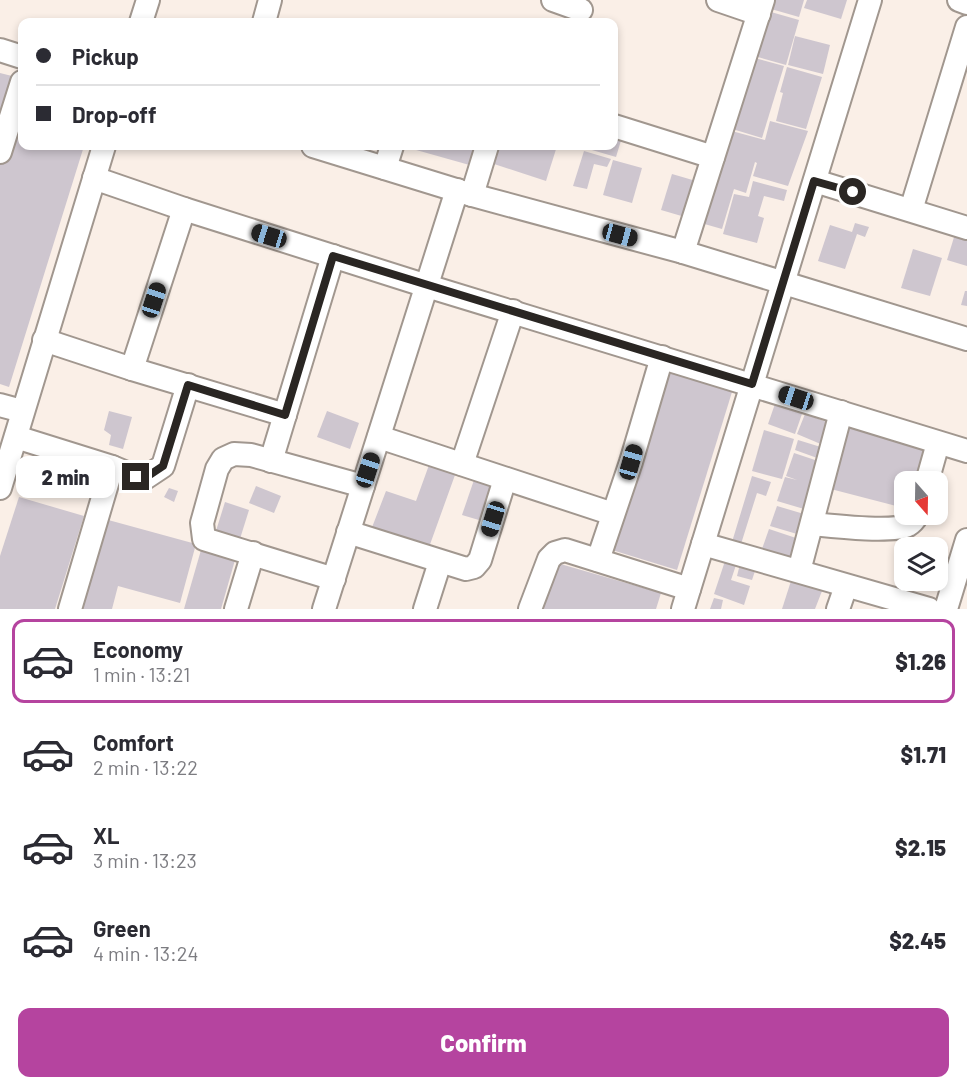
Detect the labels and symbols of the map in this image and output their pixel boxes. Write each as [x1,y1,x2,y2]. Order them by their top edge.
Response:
route start [839,178,866,205]
car [249,222,289,250]
car [600,222,640,248]
car [140,280,168,320]
car [776,384,816,412]
car [617,442,645,482]
car [354,450,382,490]
callout: 2 min [16,456,115,498]
route end [122,463,149,490]
north arrow [894,471,948,525]
car [479,499,507,539]

